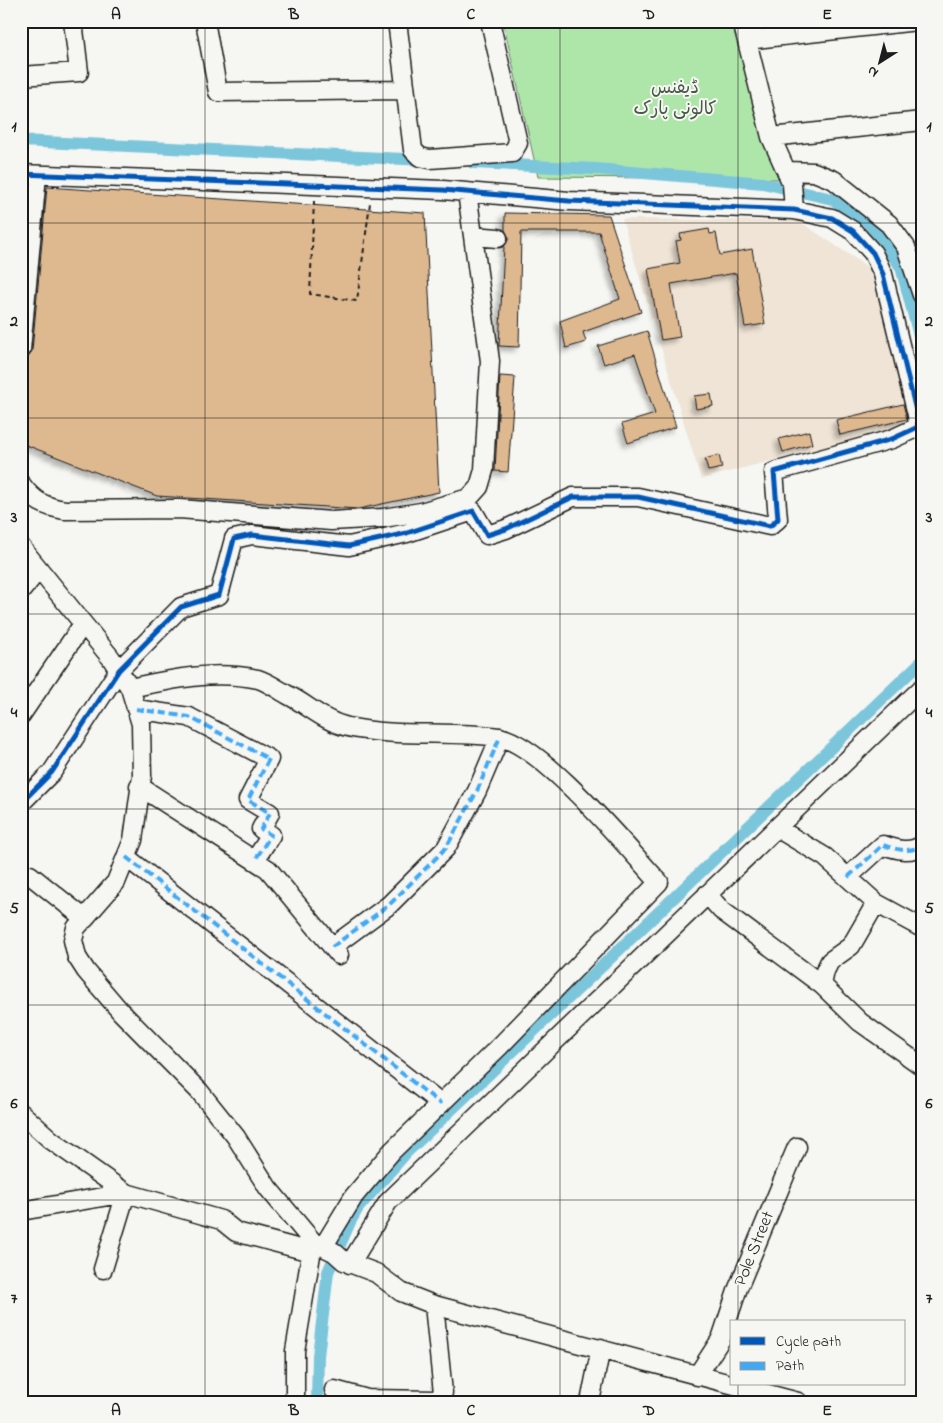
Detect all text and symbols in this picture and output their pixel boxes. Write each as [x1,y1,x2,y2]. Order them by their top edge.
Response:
text: A [111,3,121,27]
text: B [288,3,300,27]
text: C [467,3,476,27]
text: D [642,3,655,27]
text: E [822,3,832,27]
north arrow [856,38,906,88]
text: N [863,60,883,83]
park label: ڈیفنس کالونی پارک [634,76,717,123]
text: 1 [11,115,17,139]
text: 1 [926,115,932,139]
text: 2 [9,310,18,334]
text: 2 [924,310,933,334]
text: 3 [10,506,18,530]
text: 3 [925,506,933,530]
text: 4 [10,701,18,725]
text: 4 [925,701,933,725]
text: 5 [9,897,19,921]
text: 5 [924,897,934,921]
text: 6 [9,1092,18,1116]
text: 6 [924,1092,933,1116]
street label: Pole Street [728,1207,782,1291]
text: 7 [11,1287,18,1311]
text: 7 [926,1287,933,1311]
legend [730,1320,906,1386]
text: Cycle path [776,1331,841,1354]
text: Path [776,1355,804,1377]
text: A [111,1399,121,1423]
text: B [288,1399,300,1423]
text: C [467,1399,476,1423]
text: D [642,1399,655,1423]
text: E [822,1399,832,1423]

